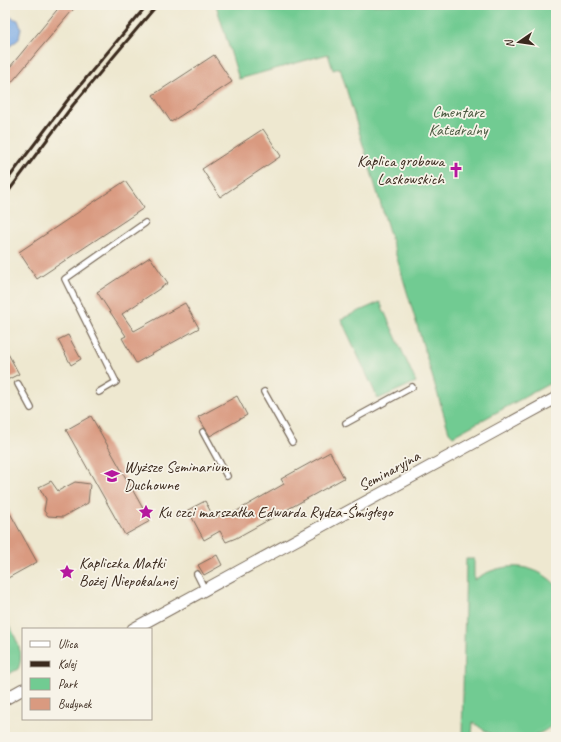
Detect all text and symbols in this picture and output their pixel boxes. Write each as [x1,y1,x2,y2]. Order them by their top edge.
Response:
north arrow [499,22,539,62]
text: N [501,37,517,49]
park label: Cmentarz Katedralny [429,102,489,140]
place label: Kaplica grobowa Laskowskich [357,151,446,189]
church icon: Kaplica grobowa Laskowskich [447,161,465,179]
street label: Seminaryjna [355,446,424,496]
place label: Wyższe Seminarium Duchowne [124,457,230,495]
school or university icon: Wyższe Seminarium Duchowne [103,467,121,485]
place label: Ku czci marszałka Edwarda Rydza-Śmigłego [158,502,395,522]
place icon: Ku czci marszałka Edwarda Rydza-Śmigłego [137,503,155,521]
place label: Kapliczka Matki Bożej Niepokalanej [79,553,179,591]
place icon: Kapliczka Matki Bożej Niepokalanej [58,563,76,581]
legend [22,628,152,720]
text: Ulica [58,636,79,652]
text: Kolej [58,656,78,672]
text: Park [58,676,79,692]
text: Budynek [58,696,93,712]

